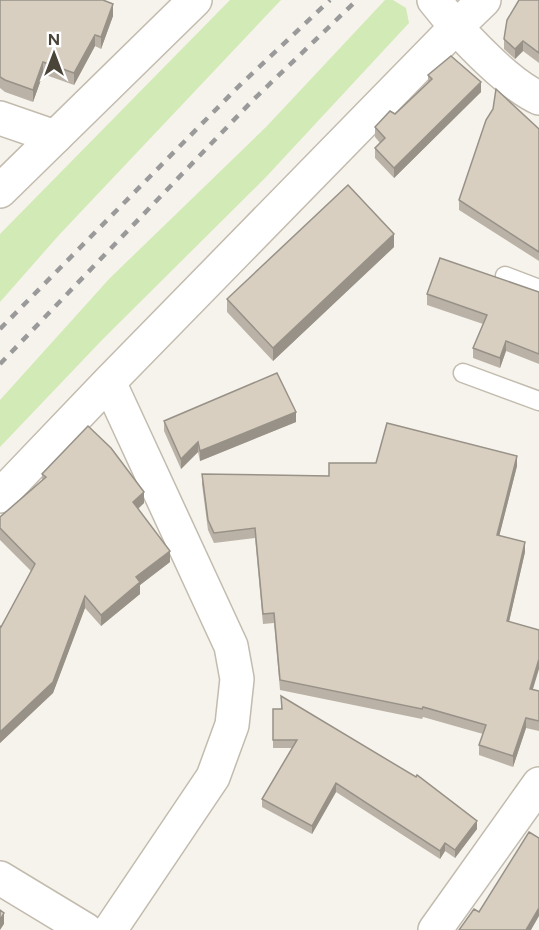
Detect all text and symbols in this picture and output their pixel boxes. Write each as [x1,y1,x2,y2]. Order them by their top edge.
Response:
north arrow [24,24,84,84]
text: N [48,30,60,49]

